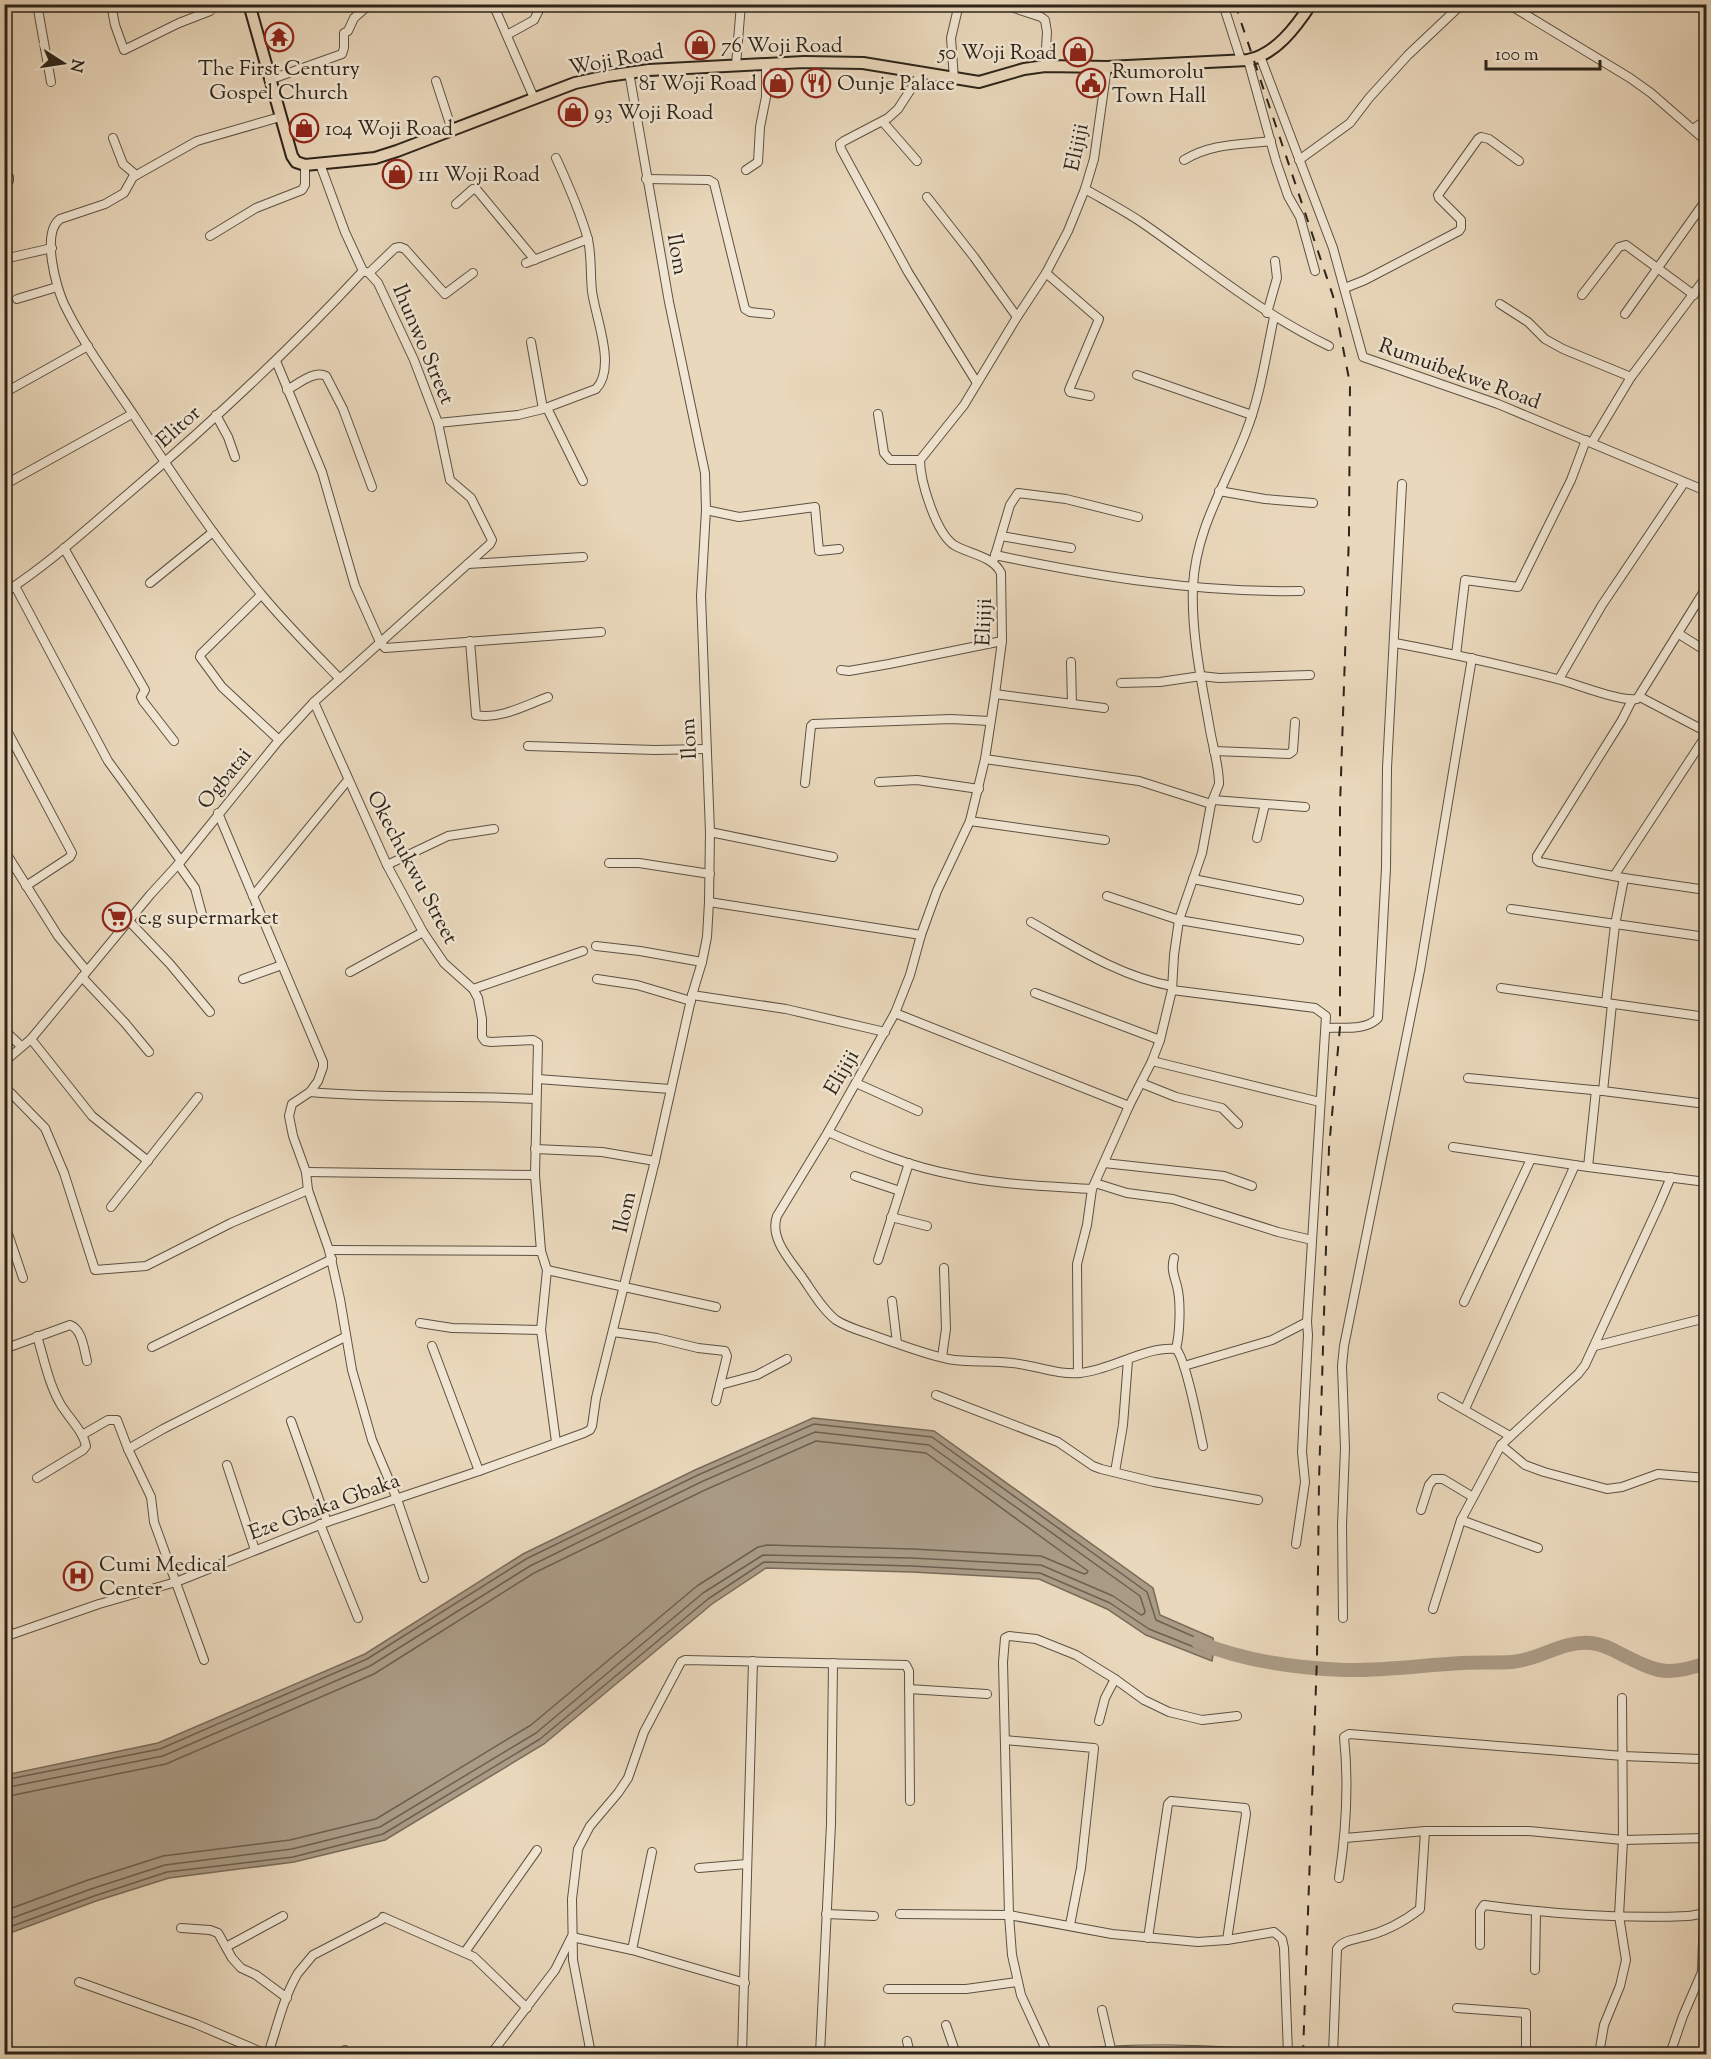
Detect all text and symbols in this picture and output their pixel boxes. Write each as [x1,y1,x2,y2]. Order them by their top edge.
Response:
temple icon: The First Century Gospel Church [263,21,295,53]
shop icon: 76 Woji Road [684,29,716,61]
place label: 76 Woji Road [721,32,843,62]
north arrow [33,33,93,93]
scale bar [1486,33,1600,71]
shop icon: 50 Woji Road [1062,36,1094,68]
street label: Woji Road [566,38,666,84]
place label: 50 Woji Road [937,39,1057,69]
text: 100 m [1495,43,1539,69]
place label: The First Century Gospel Church [198,55,361,109]
text: N [63,57,88,74]
place label: Rumorolu Town Hall [1112,58,1207,112]
shop icon: 81 Woji Road [762,67,794,99]
restaurant icon: Ounje Palace [800,67,832,99]
public building icon: Rumorolu Town Hall [1075,67,1107,99]
place label: 81 Woji Road [639,70,757,100]
place label: Ounje Palace [837,70,955,100]
shop icon: 93 Woji Road [557,96,589,128]
place label: 93 Woji Road [594,99,713,129]
shop icon: 104 Woji Road [288,112,320,144]
place label: 104 Woji Road [325,115,453,145]
street label: Elijiji [1058,121,1098,174]
shop icon: 111 Woji Road [381,158,413,190]
place label: 111 Woji Road [418,161,540,191]
street label: Ilom [658,231,694,277]
street label: Ihunwo Street [383,280,461,410]
street label: Rumuibekwe Road [1374,332,1545,418]
street label: Elitor [150,399,208,456]
street label: Elijiji [969,598,1001,647]
street label: Ilom [674,717,706,760]
street label: Ogbatai [191,742,260,817]
street label: Okechukwu Street [358,786,464,950]
supermarket icon: c.g supermarket [101,901,133,933]
place label: c.g supermarket [138,904,279,934]
street label: Elijiji [818,1045,868,1101]
street label: Ilom [607,1189,645,1236]
street label: Eze Gbaka Gbaka [245,1466,405,1549]
place label: Cumi Medical Center [99,1551,227,1605]
hospital icon: Cumi Medical Center [62,1560,94,1592]

